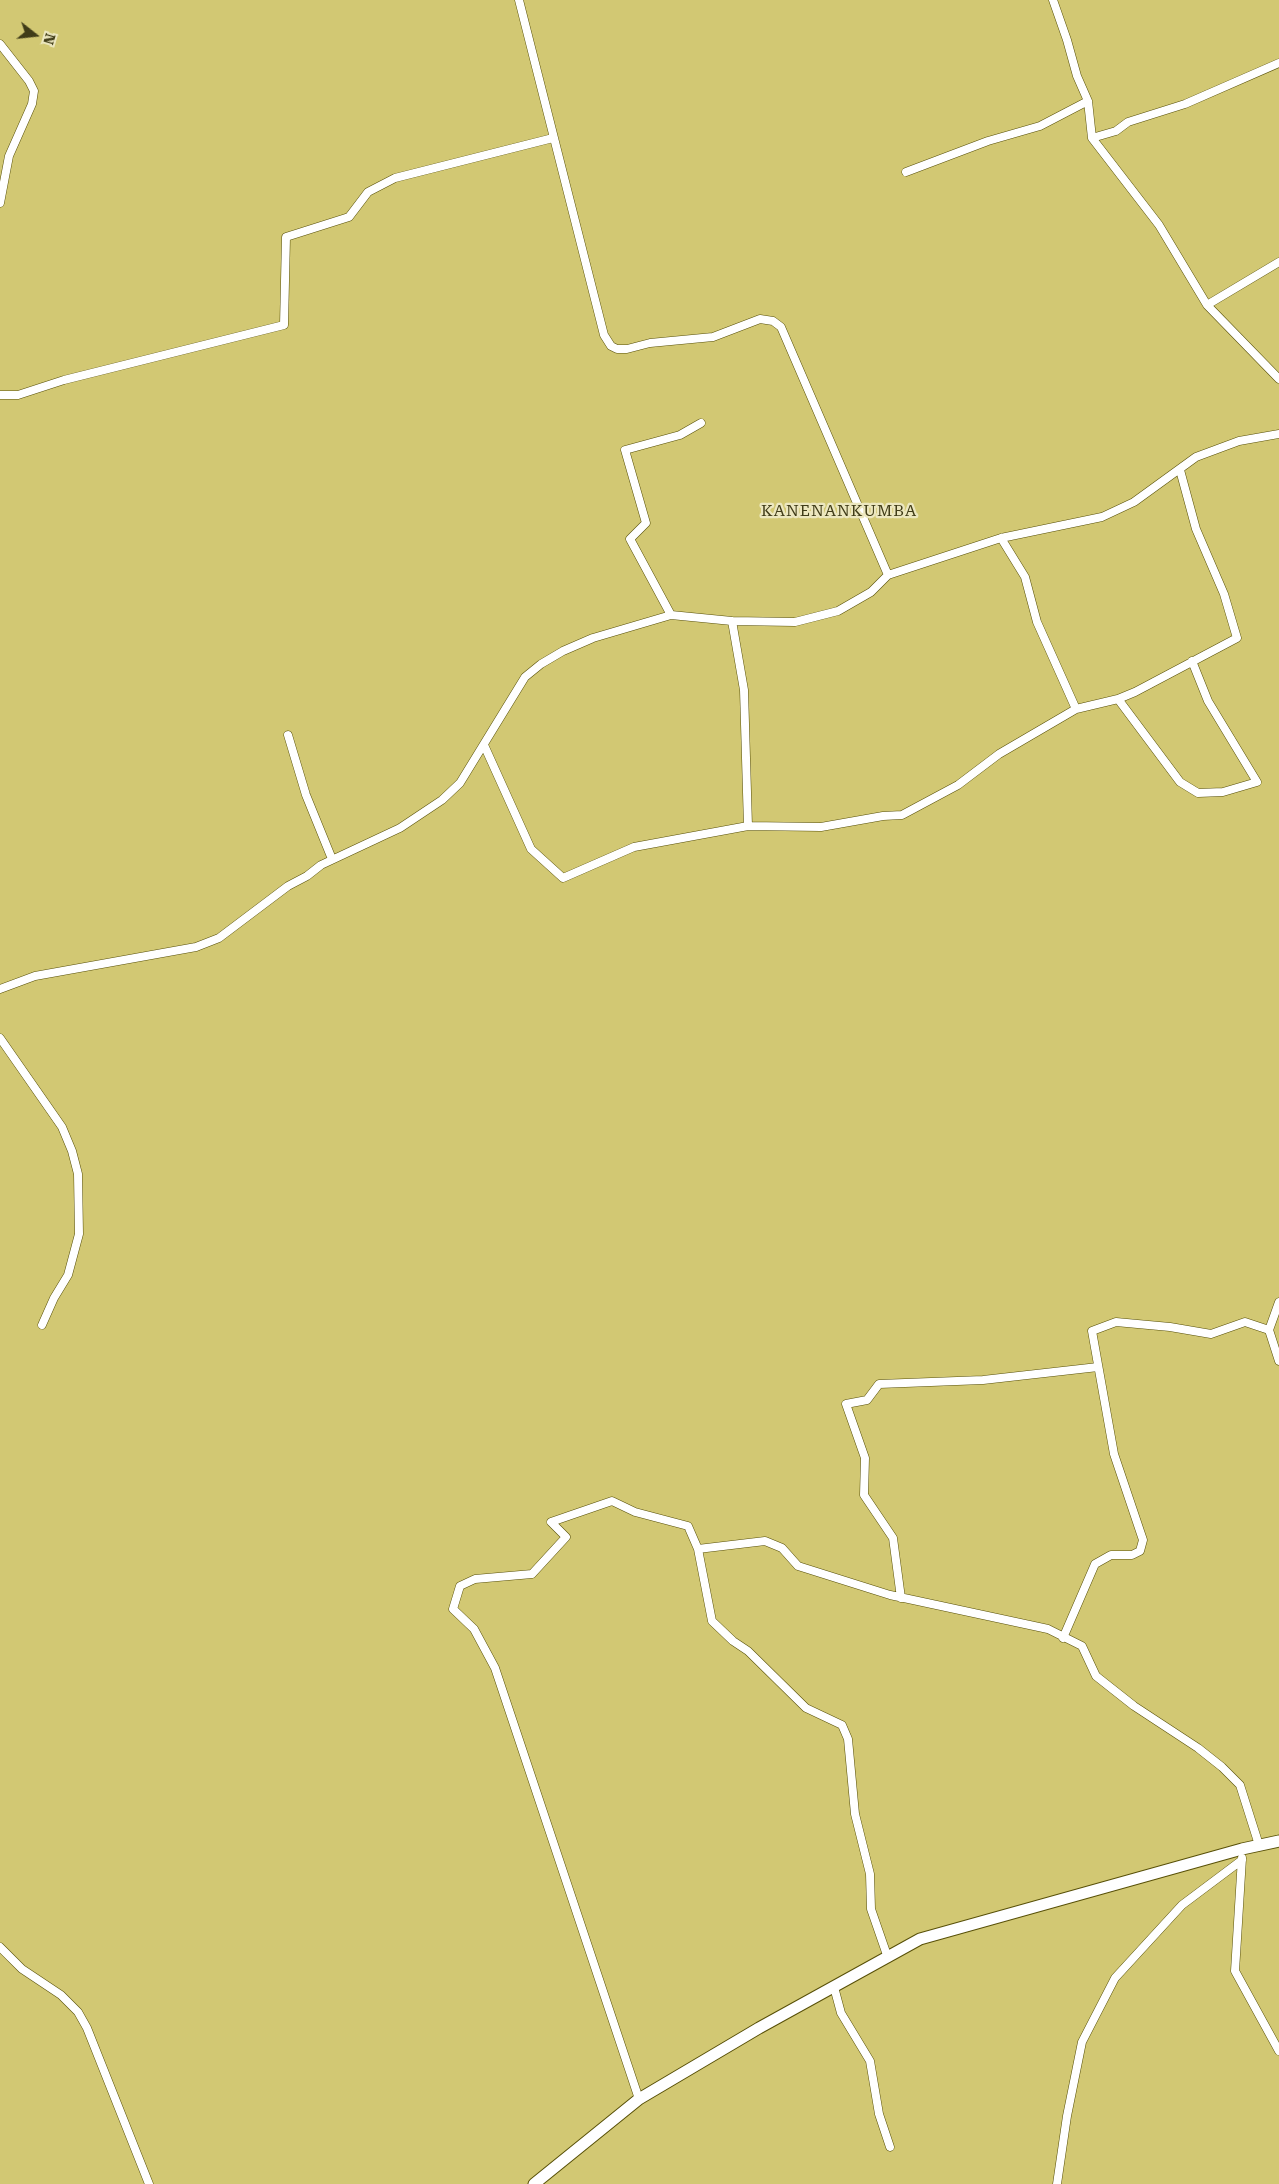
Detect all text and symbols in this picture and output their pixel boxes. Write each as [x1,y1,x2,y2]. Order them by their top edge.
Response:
north arrow [10,10,60,60]
text: N [40,32,59,47]
district label: KANENANKUMBA [759,501,919,521]

